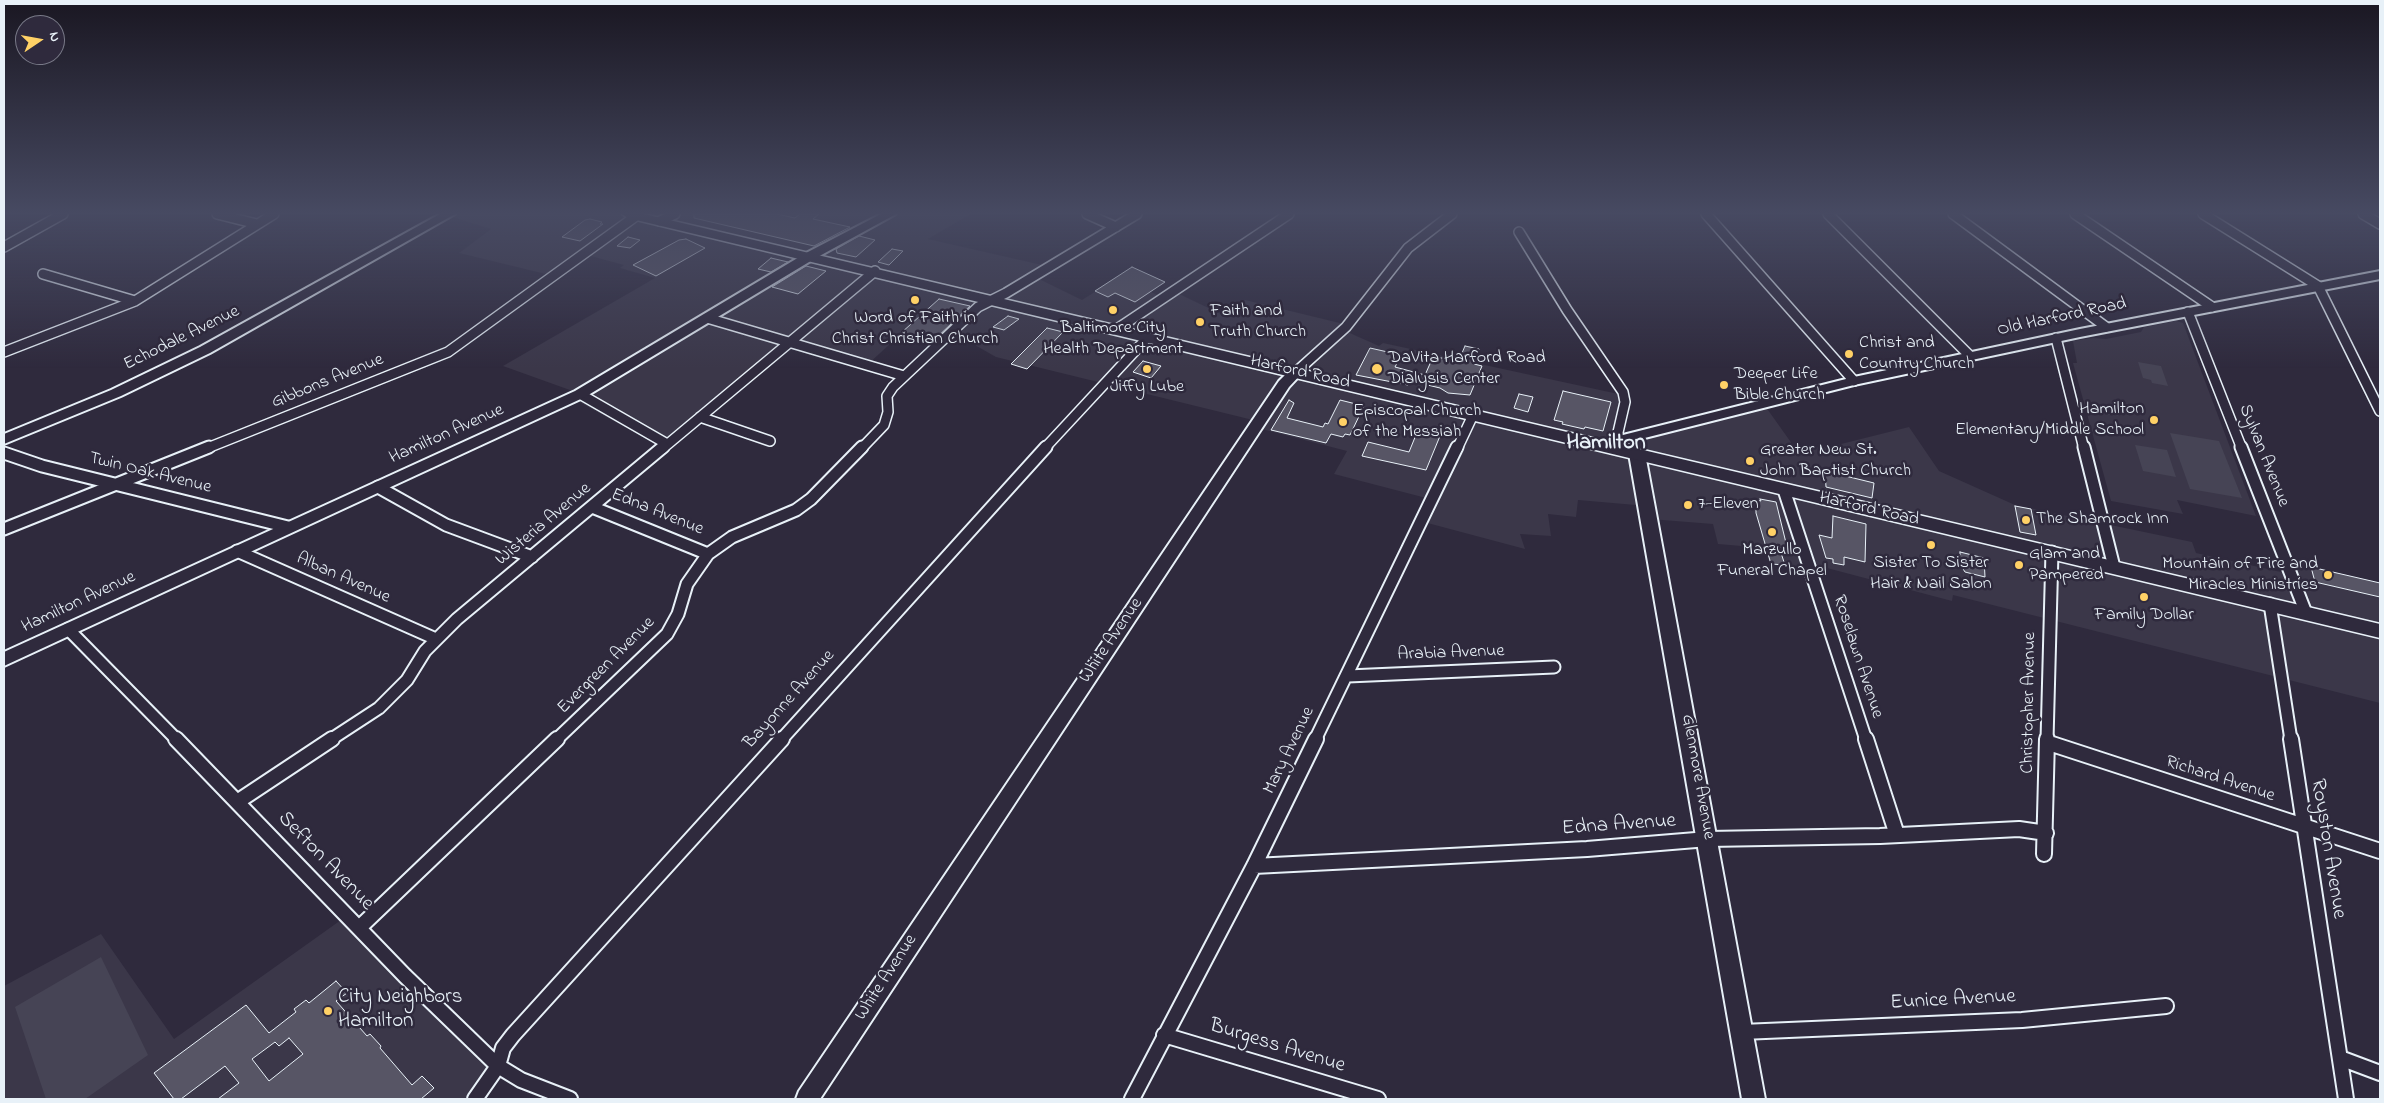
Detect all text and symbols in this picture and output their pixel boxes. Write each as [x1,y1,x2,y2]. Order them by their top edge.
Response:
north arrow [15,15,65,65]
text: N [43,30,65,44]
marker: Word of Faith in Christ Christian Church [909,294,921,306]
street label: Old Harford Road [1996,294,2128,342]
place label: Faith and Truth Church [1210,301,1306,344]
street label: Echodale Avenue [121,302,243,376]
marker: Baltimore City Health Department [1107,304,1119,316]
place label: Word of Faith in Christ Christian Church [832,308,998,350]
marker: Faith and Truth Church [1194,316,1206,328]
place label: Baltimore City Health Department [1043,318,1183,360]
place label: Christ and Country Church [1859,333,1974,376]
place label: DaVita Harford Road Dialysis Center [1388,348,1546,390]
marker: Christ and Country Church [1843,348,1855,360]
street label: Gibbons Avenue [269,350,387,414]
street label: Harford Road [1248,351,1352,395]
marker: DaVita Harford Road Dialysis Center [1370,362,1384,376]
marker: Jiffy Lube [1141,363,1153,375]
place label: Deeper Life Bible Church [1734,364,1825,406]
place label: Jiffy Lube [1110,377,1184,399]
marker: Deeper Life Bible Church [1718,379,1730,391]
place label: Hamilton Elementary/Middle School [1955,399,2144,442]
street label: Hamilton Avenue [386,400,508,470]
place label: Episcopal Church of the Messiah [1353,401,1481,444]
street label: Sylvan Avenue [2233,402,2293,510]
marker: Hamilton Elementary/Middle School [2148,414,2160,426]
marker: Episcopal Church of the Messiah [1337,416,1349,428]
district label: Hamilton [1566,431,1646,457]
place label: Greater New St. John Baptist Church [1760,440,1911,482]
street label: Twin Oak Avenue [87,448,213,500]
marker: Greater New St. John Baptist Church [1744,455,1756,467]
street label: Wisteria Avenue [492,479,596,571]
street label: Edna Avenue [608,485,706,541]
street label: Harford Road [1817,488,1921,532]
place label: 7-Eleven [1698,494,1759,516]
marker: 7-Eleven [1682,499,1694,511]
place label: The Shamrock Inn [2036,509,2169,531]
marker: The Shamrock Inn [2020,514,2032,526]
marker: Marzullo Funeral Chapel [1766,526,1778,538]
marker: Sister To Sister Hair & Nail Salon [1925,539,1937,551]
place label: Marzullo Funeral Chapel [1717,540,1827,582]
place label: Glam and Pampered [2029,544,2104,586]
street label: Alban Avenue [293,549,393,609]
place label: Sister To Sister Hair & Nail Salon [1870,553,1992,596]
place label: Mountain of Fire and Miracles Ministries [2162,554,2318,596]
marker: Glam and Pampered [2013,559,2025,571]
street label: Hamilton Avenue [19,567,139,639]
marker: Mountain of Fire and Miracles Ministries [2322,569,2334,581]
marker: Family Dollar [2138,591,2150,603]
street label: Roselawn Avenue [1827,593,1887,721]
street label: White Avenue [1076,594,1148,688]
place label: Family Dollar [2094,605,2194,627]
street label: Evergreen Avenue [554,613,660,719]
street label: Christopher Avenue [2018,632,2042,774]
street label: Arabia Avenue [1397,641,1505,667]
street label: Bayonne Avenue [740,646,840,754]
street label: Mary Avenue [1260,704,1320,798]
street label: Glenmore Avenue [1675,713,1719,841]
street label: Richard Avenue [2163,752,2277,808]
street label: Royston Avenue [2304,777,2350,921]
street label: Sefton Avenue [271,807,379,917]
street label: Edna Avenue [1561,809,1677,843]
street label: White Avenue [851,931,923,1025]
street label: Eunice Avenue [1890,985,2016,1017]
place label: City Neighbors Hamilton [338,986,462,1036]
marker: City Neighbors Hamilton [322,1005,334,1017]
street label: Burgess Avenue [1206,1014,1348,1080]

